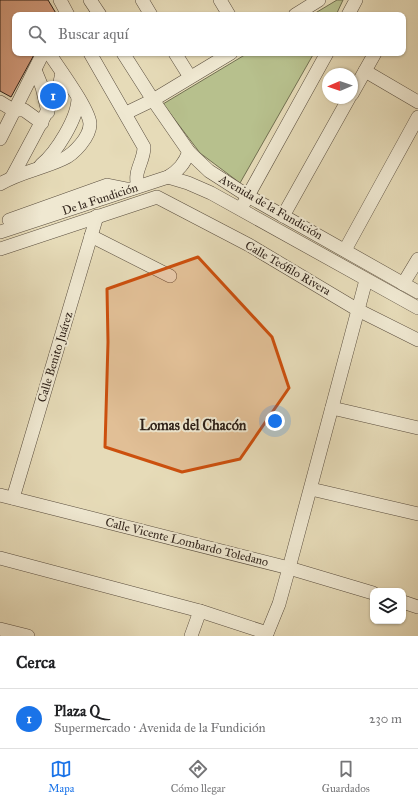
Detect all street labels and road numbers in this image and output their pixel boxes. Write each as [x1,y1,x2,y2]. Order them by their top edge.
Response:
street label: Avenida de la Fundición [216,171,326,243]
street label: De la Fundición [60,180,140,218]
street label: Calle Teófilo Rivera [243,238,334,299]
street label: Calle Benito Juárez [35,310,77,404]
street label: Calle Vicente Lombardo Toledano [104,515,270,569]

